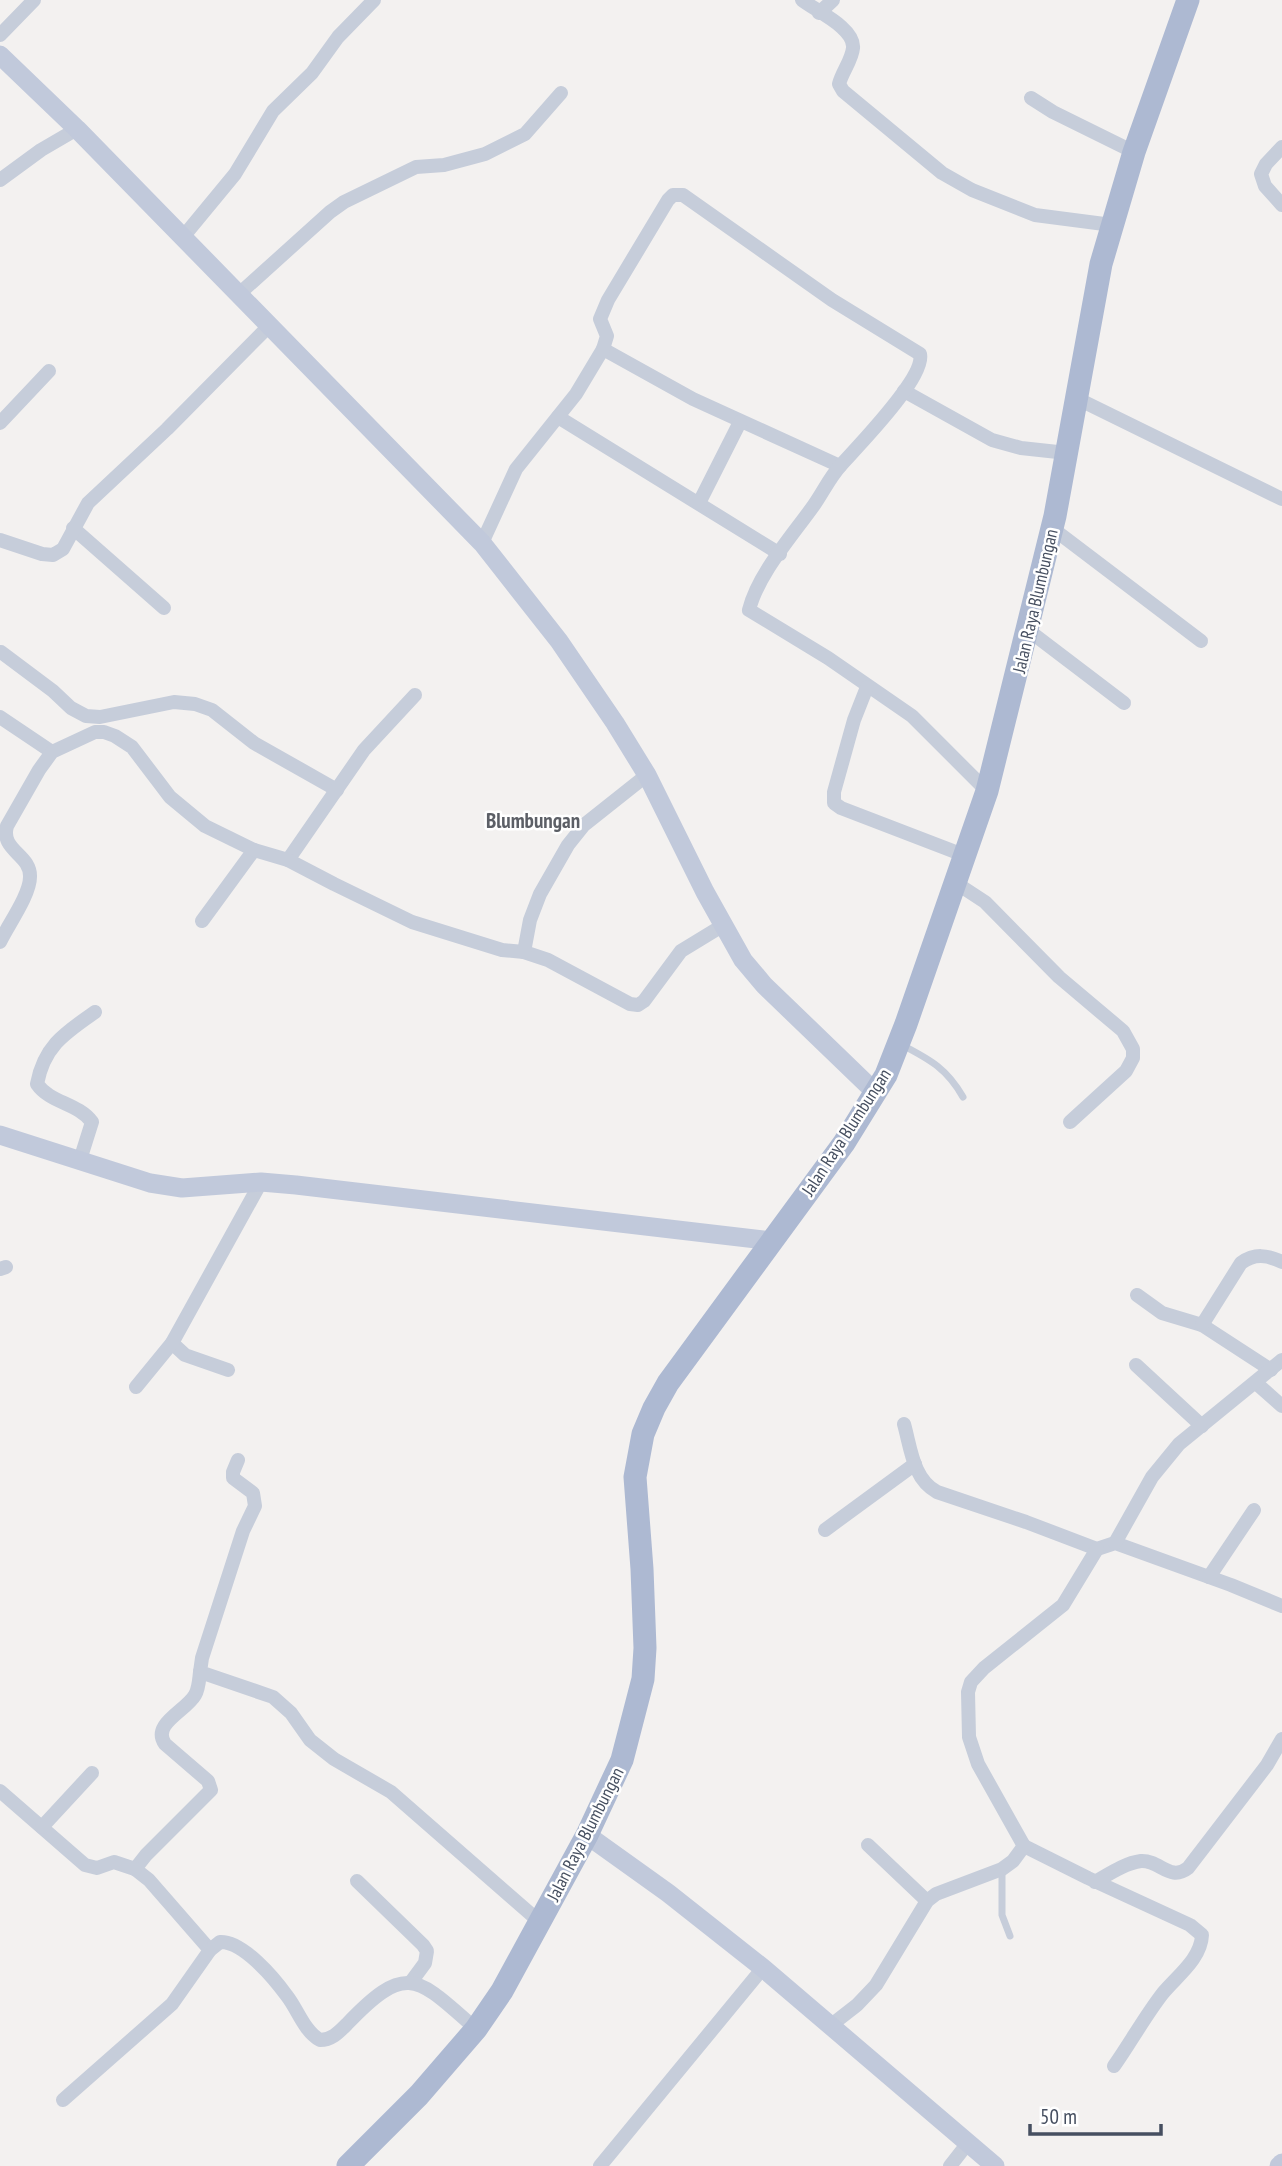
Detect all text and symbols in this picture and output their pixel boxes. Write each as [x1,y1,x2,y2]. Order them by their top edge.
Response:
street label: Jalan Raya Blumbungan [1007,527,1063,676]
district label: Blumbungan [486,807,580,834]
street label: Jalan Raya Blumbungan [796,1064,896,1201]
street label: Jalan Raya Blumbungan [541,1763,629,1906]
scale bar [1030,2092,1161,2136]
text: 50 m [1040,2103,1077,2130]

